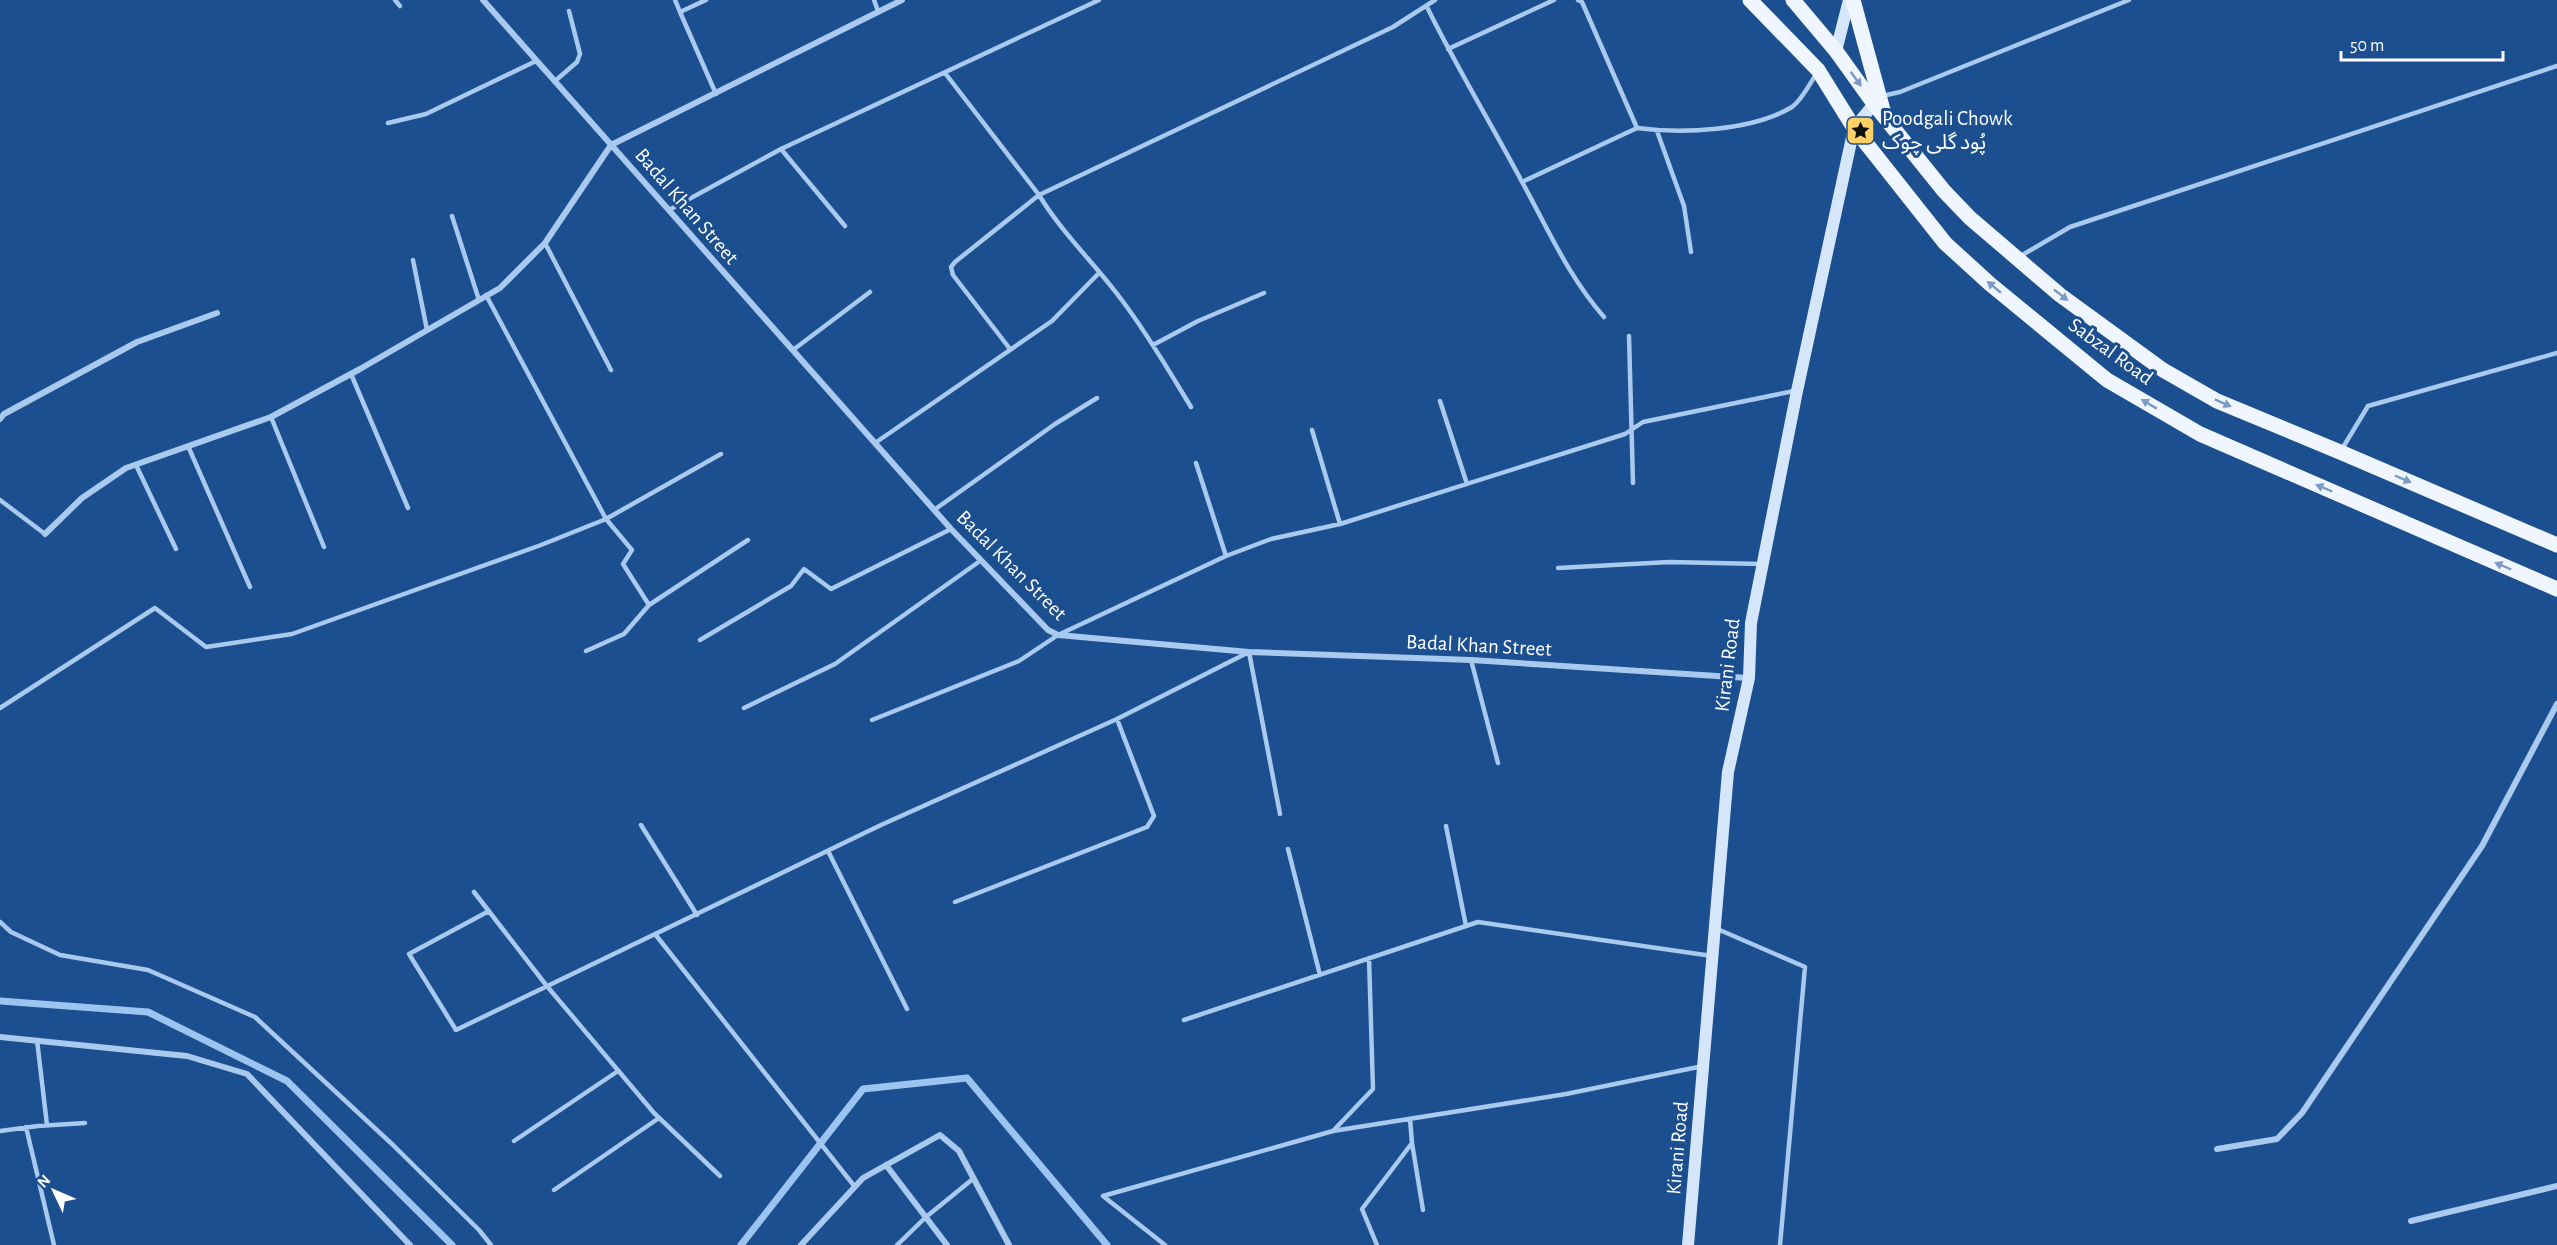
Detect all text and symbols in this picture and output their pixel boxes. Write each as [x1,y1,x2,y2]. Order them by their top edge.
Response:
scale bar [2341,24,2503,62]
text: 50 m [2350,37,2384,55]
one-way arrow [1850,70,1862,86]
place label: Poodgali Chowk پُود گلی چوک [1882,108,2013,155]
place icon: Poodgali Chowk پُود گلی چوک [1845,114,1877,146]
street label: Badal Khan Street [631,144,743,268]
one-way arrow [1986,281,2001,293]
one-way arrow [2053,289,2069,302]
street label: Sabzal Road [2065,314,2157,389]
one-way arrow [2140,399,2157,409]
one-way arrow [2214,399,2231,408]
one-way arrow [2394,474,2411,483]
one-way arrow [2315,483,2333,493]
street label: Badal Khan Street [953,506,1071,625]
one-way arrow [2495,561,2512,570]
street label: Kirani Road [1711,617,1744,713]
street label: Badal Khan Street [1406,631,1553,660]
street label: Kirani Road [1663,1100,1692,1196]
north arrow [24,1161,84,1221]
text: N [34,1172,54,1191]

